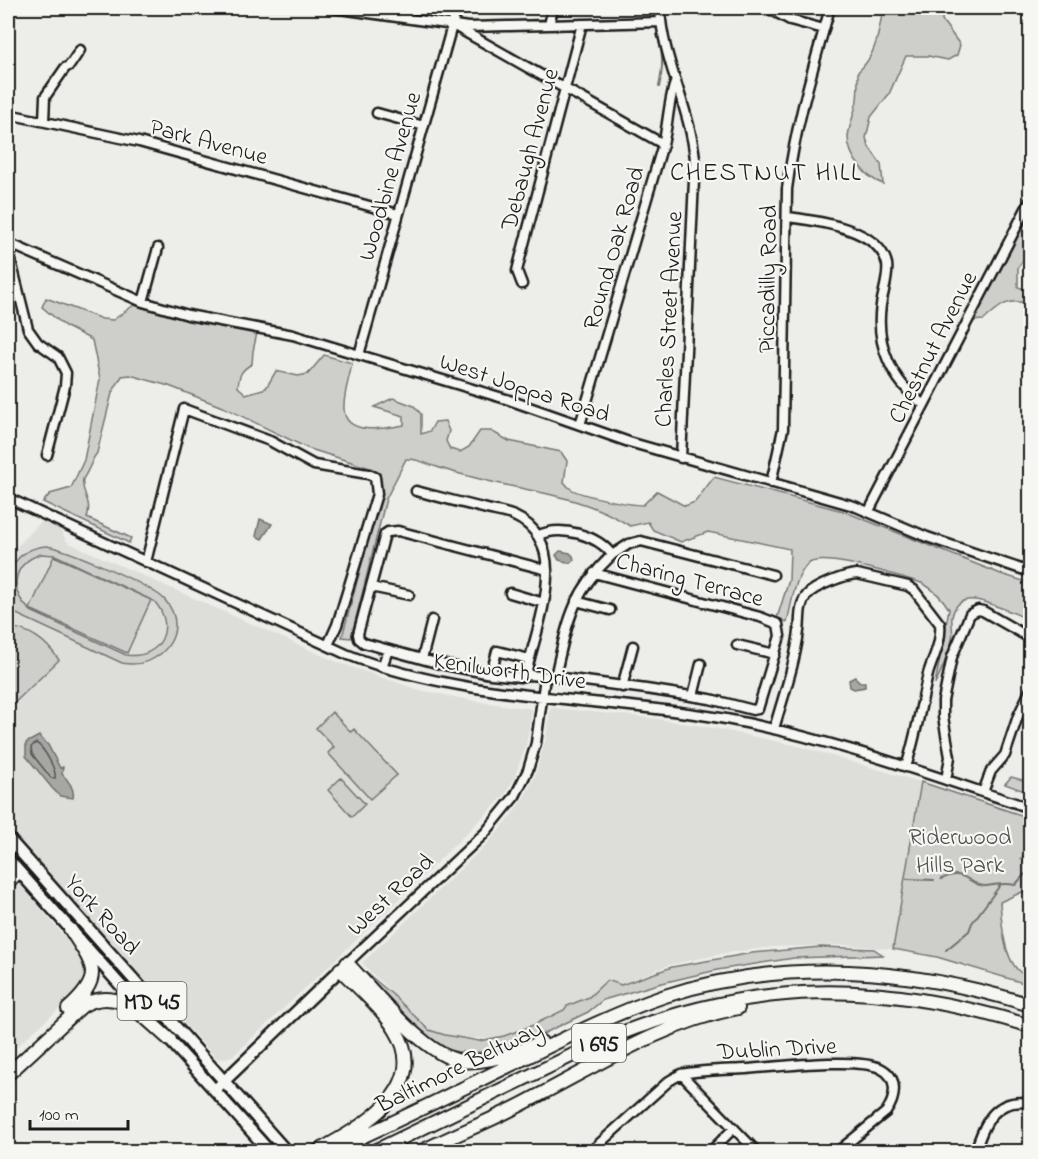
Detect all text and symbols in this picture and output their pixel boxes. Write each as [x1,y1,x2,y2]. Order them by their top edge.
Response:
street label: Debaugh Avenue [493,64,570,236]
street label: Woodbine Avenue [351,88,432,265]
street label: Park Avenue [145,111,272,176]
district label: CHESTNUT HILL [670,155,862,193]
street label: Round Oak Road [575,163,656,334]
street label: Piccadilly Road [751,204,789,354]
street label: Charles Street Avenue [647,210,694,428]
street label: Chestnut Avenue [881,266,988,430]
street label: West Joppa Road [435,345,614,434]
street label: Charing Terrace [612,545,767,618]
street label: Kenilworth Drive [431,644,588,701]
park label: Riderwood Hills Park [908,821,1012,884]
street label: West Road [340,846,443,945]
street label: York Road [55,867,148,965]
road number: MD 45 [118,982,186,1020]
street label: Baltimore Beltway [370,1013,550,1125]
road number: I 695 [572,1024,626,1062]
street label: Dublin Drive [716,1030,838,1071]
scale bar [30,1093,128,1131]
text: 100 m [39,1103,79,1129]

